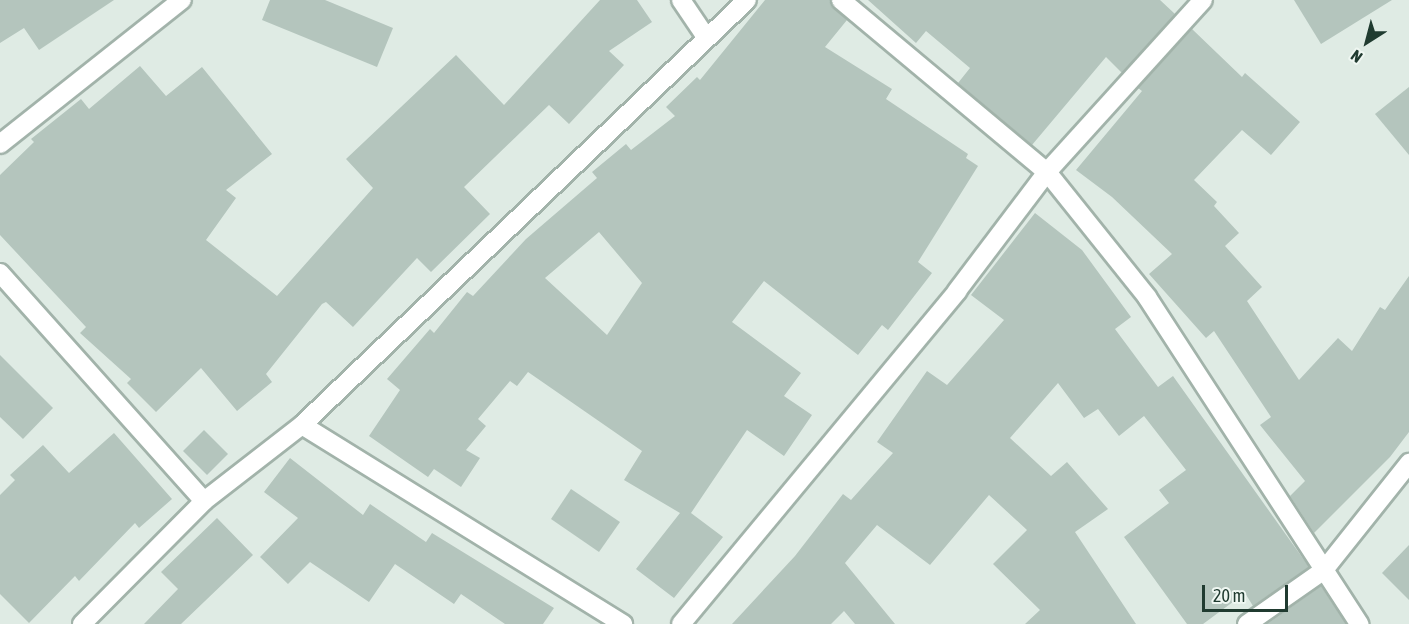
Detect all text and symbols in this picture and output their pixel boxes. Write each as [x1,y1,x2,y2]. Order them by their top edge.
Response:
north arrow [1337,12,1397,72]
text: N [1347,47,1366,67]
scale bar [1205,573,1290,611]
text: 20 m [1213,585,1245,606]

